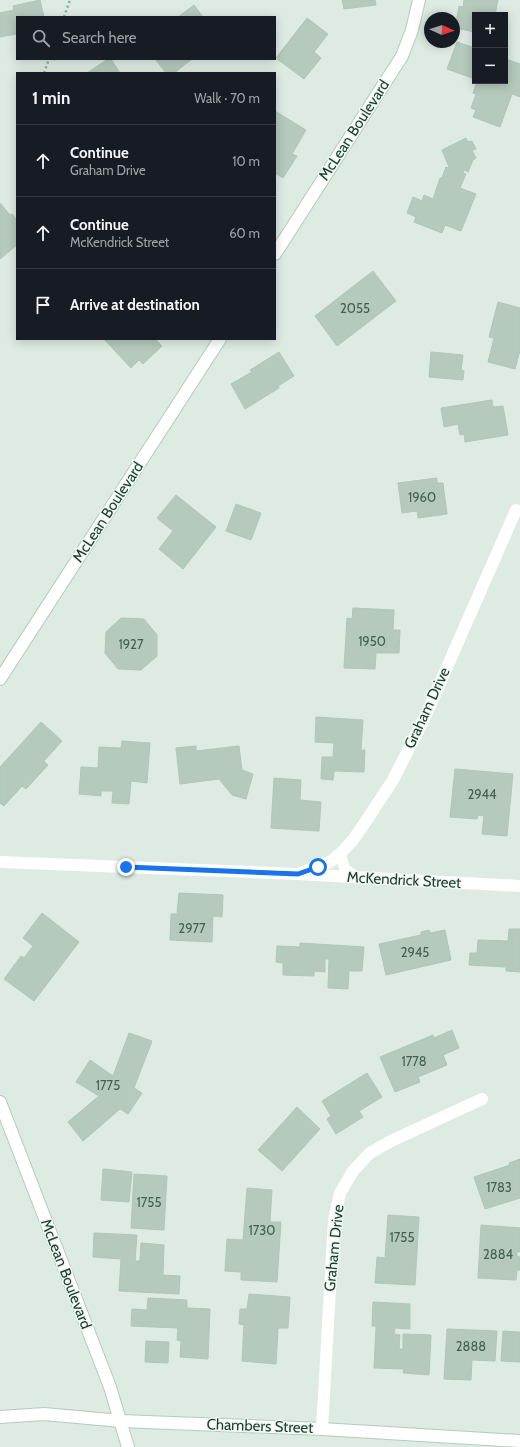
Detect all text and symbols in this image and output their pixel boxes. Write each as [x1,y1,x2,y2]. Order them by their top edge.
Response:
north arrow [424,12,460,48]
map controls [472,12,508,84]
button: + [472,12,508,48]
search box [16,16,276,60]
icon: search [30,27,52,49]
text: Search here [62,29,137,47]
button: − [472,48,508,84]
street label: McLean Boulevard [315,76,393,184]
text: 1 min [32,88,70,108]
text: Walk · 70 m [194,90,260,106]
text: Continue [70,144,129,162]
icon: ahead [32,150,54,172]
text: 10 m [232,153,260,169]
text: Graham Drive [70,162,146,178]
text: Continue [70,216,129,234]
icon: ahead [32,222,54,244]
text: 60 m [229,225,260,241]
text: McKendrick Street [70,234,169,250]
icon: arrive [32,294,54,316]
text: Arrive at destination [70,296,200,314]
house number: 2055 [340,300,370,316]
street label: McLean Boulevard [69,458,147,566]
house number: 1960 [408,489,436,505]
house number: 1950 [358,633,386,649]
house number: 1927 [119,636,144,652]
street label: Graham Drive [400,664,454,751]
house number: 2944 [467,786,497,802]
route end [117,858,135,876]
route start [309,858,327,876]
street label: McKendrick Street [346,868,462,892]
house number: 2977 [178,920,206,936]
house number: 2945 [401,944,429,960]
house number: 1778 [401,1053,427,1069]
house number: 1775 [96,1077,120,1093]
house number: 1783 [486,1179,512,1195]
house number: 1755 [137,1194,161,1210]
street label: Graham Drive [320,1203,348,1292]
street label: McLean Boulevard [37,1217,95,1331]
house number: 1730 [249,1222,275,1238]
house number: 1755 [390,1229,414,1245]
house number: 2884 [483,1246,514,1262]
house number: 2888 [456,1338,486,1354]
street label: Chambers Street [206,1415,314,1437]

